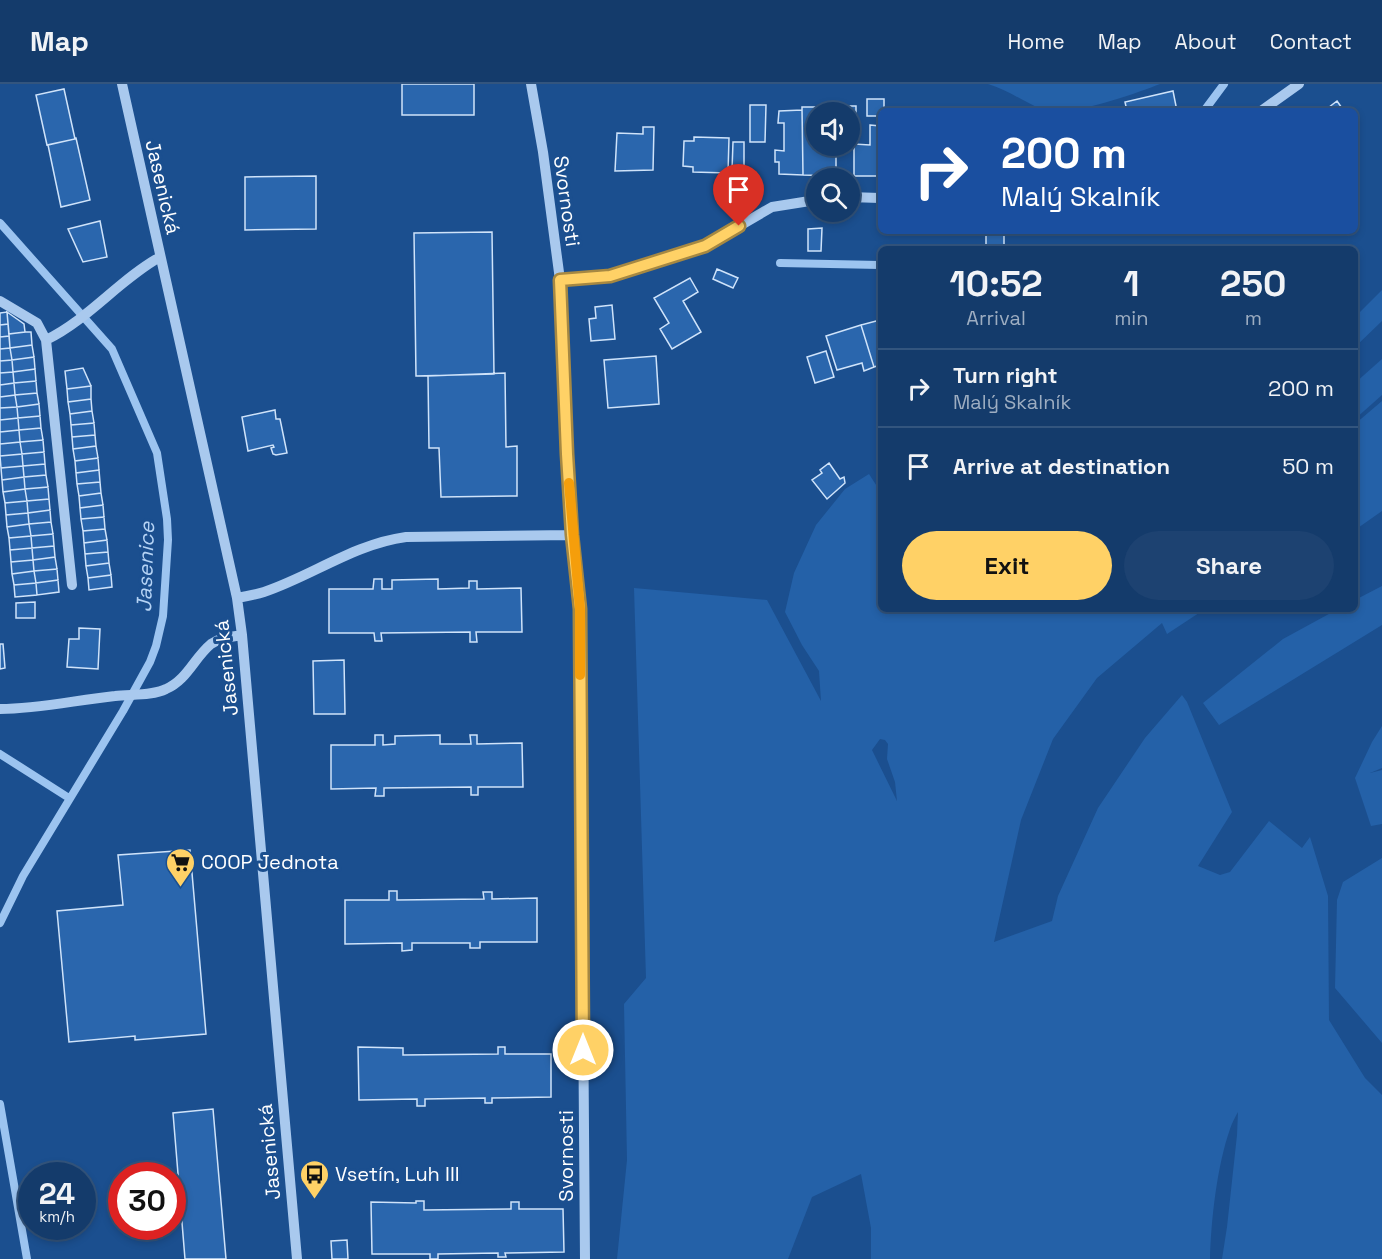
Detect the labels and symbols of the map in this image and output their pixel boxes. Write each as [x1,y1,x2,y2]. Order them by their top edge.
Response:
street label: Jasenická [139,137,187,237]
street label: Svornosti [548,154,586,248]
pin [713,164,764,226]
water label: Jasenice [130,520,160,613]
street label: Jasenická [208,619,244,717]
supermarket icon: COOP Jednota [164,846,196,888]
place label: COOP Jednota [201,849,339,875]
position arrow [551,1018,615,1082]
street label: Jasenická [252,1103,286,1201]
street label: Svornosti [553,1110,579,1202]
bus stop icon: Vsetín, Luh III [298,1158,330,1200]
place label: Vsetín, Luh III [335,1161,460,1187]
speed limit sign: 30 [108,1162,186,1240]

